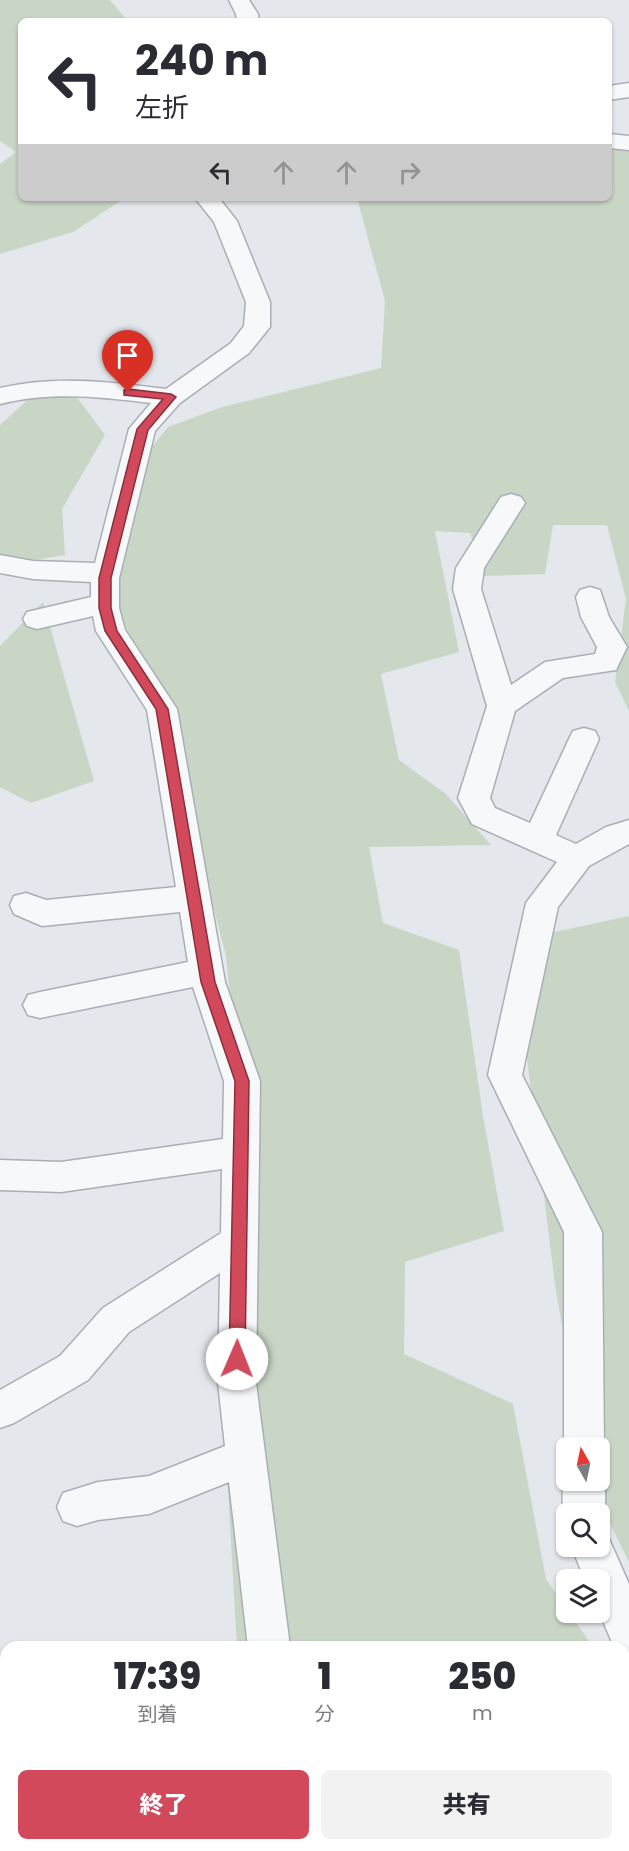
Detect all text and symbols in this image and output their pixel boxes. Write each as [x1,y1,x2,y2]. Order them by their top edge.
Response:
text: 240 m [135,31,268,90]
icon: left [36,42,114,120]
text: 左折 [135,89,189,126]
icon: left [204,156,237,189]
icon: ahead [267,156,300,189]
icon: ahead [330,156,363,189]
icon: right [393,156,426,189]
pin [102,330,153,392]
icon: arrive [111,339,144,372]
position arrow [205,1327,269,1391]
north arrow [556,1437,610,1491]
map controls [556,1437,610,1623]
button: search [556,1503,610,1557]
button: layers [556,1569,610,1623]
text: 17:39 [114,1651,201,1702]
text: 1 [318,1651,332,1702]
text: 250 [449,1651,516,1702]
text: m [472,1699,493,1727]
text: 到着 [137,1700,177,1728]
text: 分 [315,1700,335,1728]
button: 終了 [18,1770,309,1839]
button: 共有 [321,1770,612,1839]

